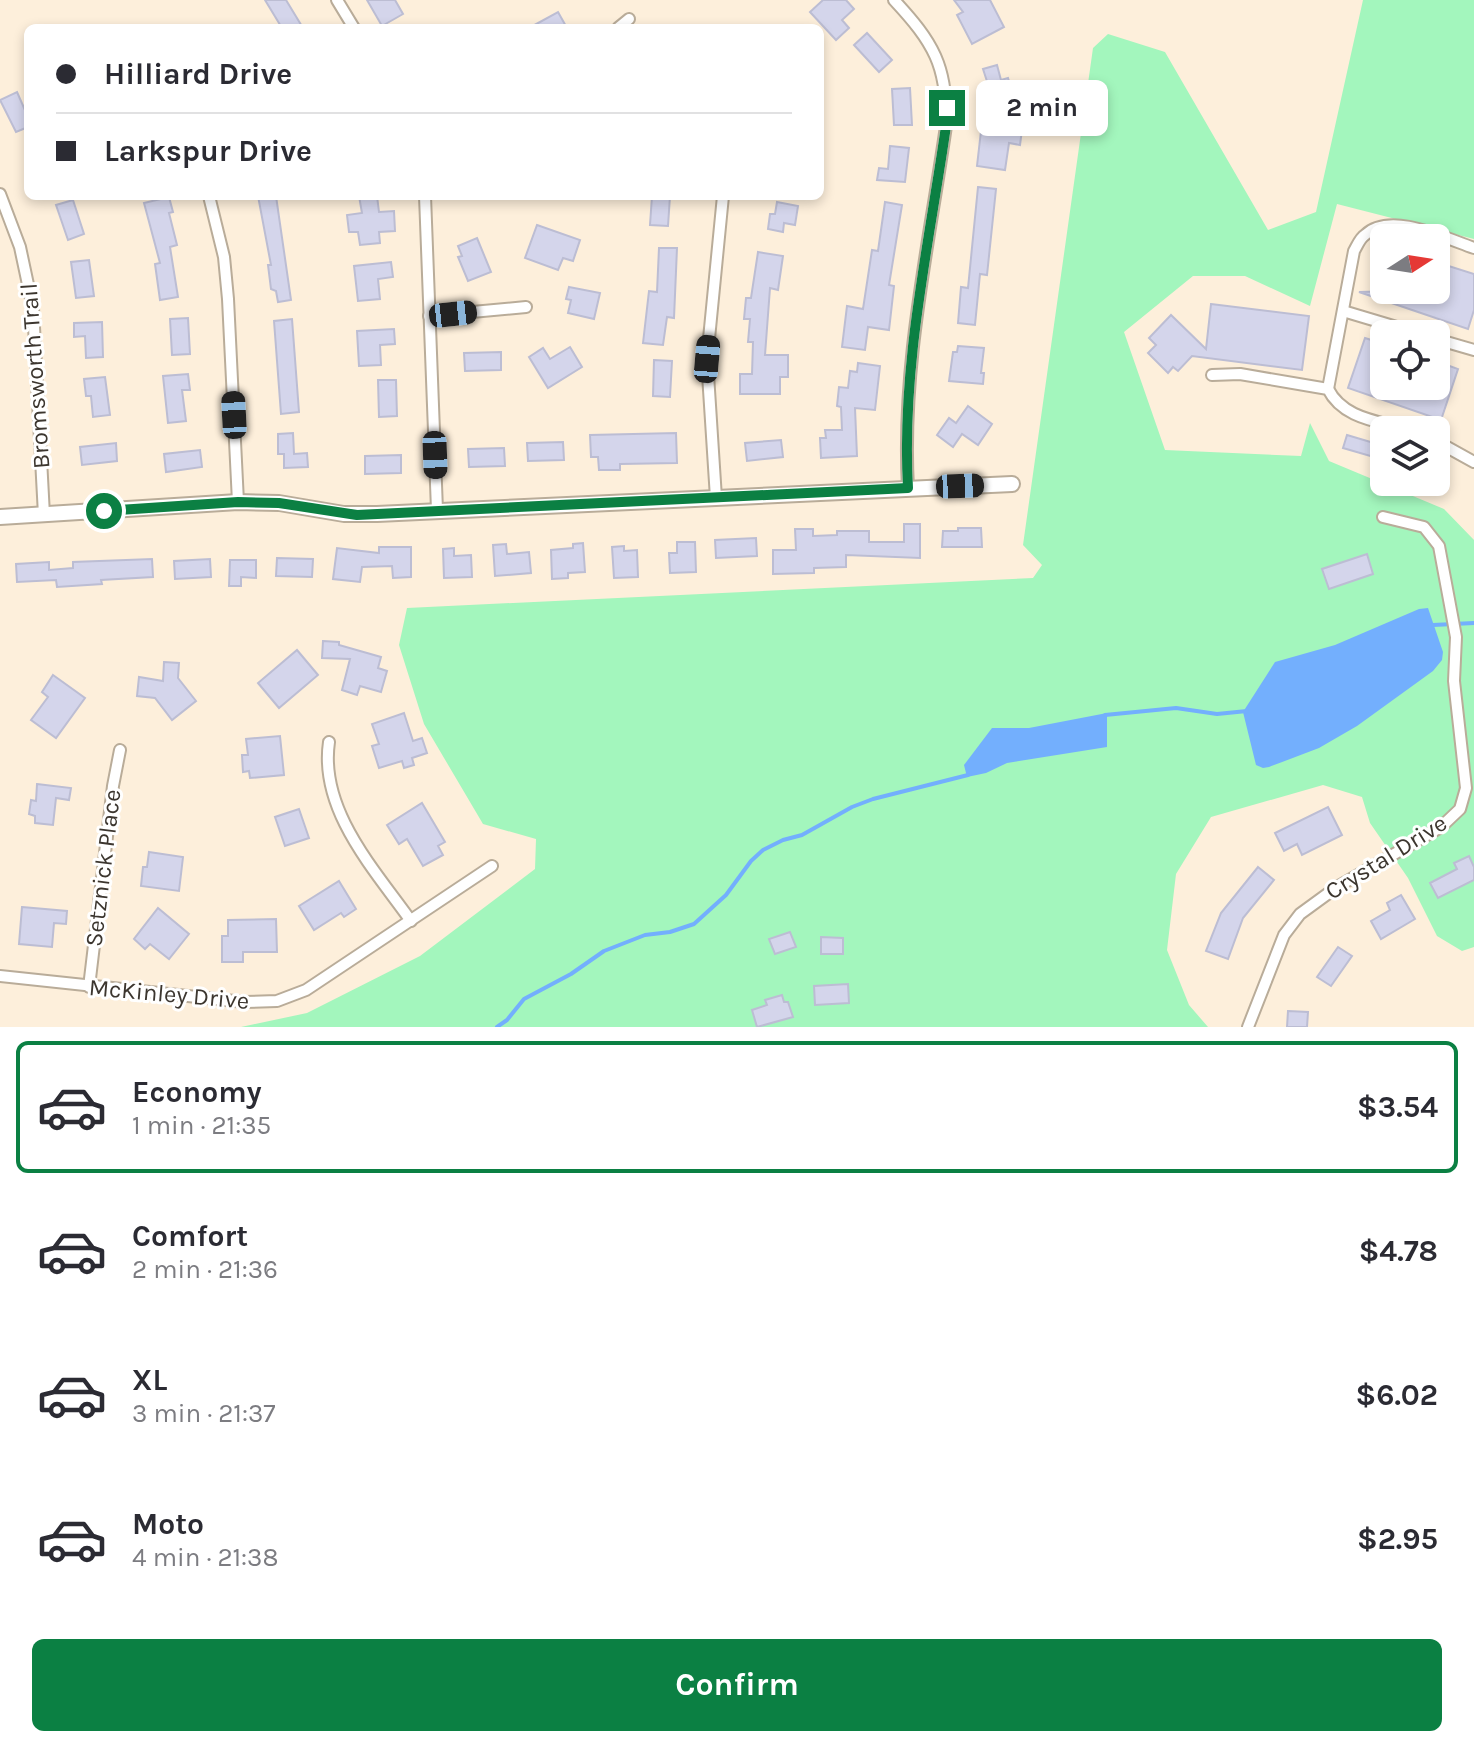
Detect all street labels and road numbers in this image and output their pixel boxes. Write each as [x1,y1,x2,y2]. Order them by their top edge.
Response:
street label: Bromsworth Trail [15,282,55,470]
street label: Setznick Place [79,788,127,948]
street label: Crystal Drive [1320,809,1452,905]
street label: McKinley Drive [88,973,250,1015]

